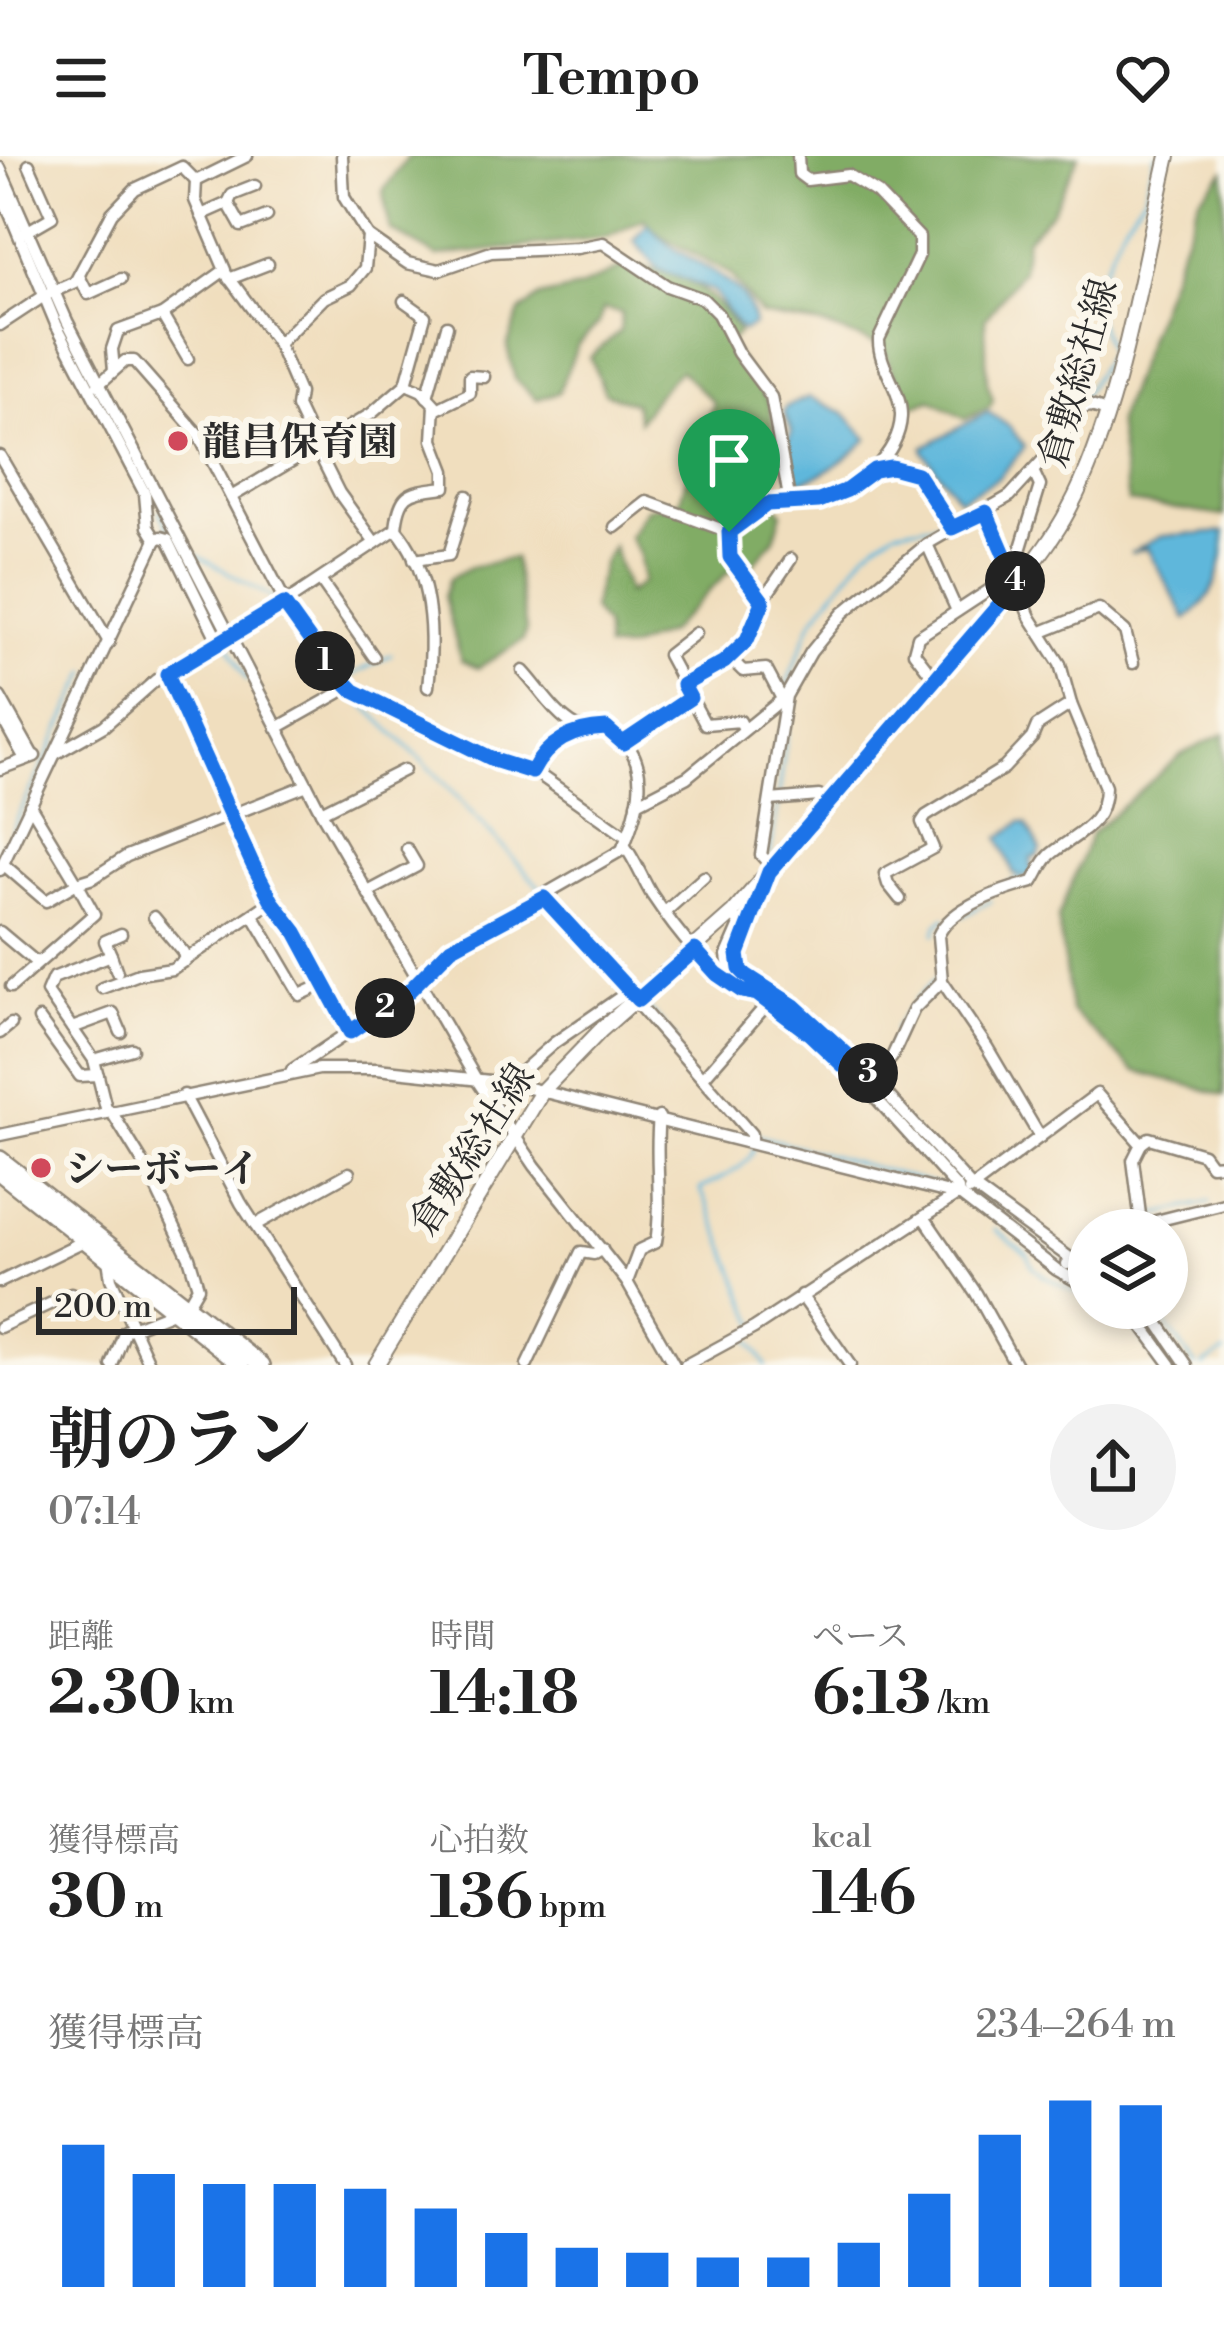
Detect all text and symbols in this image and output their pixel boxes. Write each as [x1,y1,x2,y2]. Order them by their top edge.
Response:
text: Tempo [523,44,701,112]
icon: menu [48,45,114,111]
icon: heart [1110,45,1176,111]
street label: 倉敷総社線 [1029,273,1130,474]
pin [678,409,780,532]
place label: 龍昌保育園 [202,419,397,468]
icon: arrive [696,427,762,493]
marker: 龍昌保育園 [165,428,191,454]
pin: 4 [985,551,1045,611]
text: 4 [1004,560,1026,601]
pin: 1 [295,631,355,691]
text: 1 [317,640,333,681]
pin: 2 [355,978,415,1038]
text: 2 [375,987,395,1028]
pin: 3 [838,1043,898,1103]
text: 3 [858,1052,878,1093]
street label: 倉敷総社線 [399,1055,547,1245]
place label: シーボーイ [65,1146,260,1195]
marker: シーボーイ [28,1155,54,1181]
map controls [1068,1209,1188,1329]
button: layers [1068,1209,1188,1329]
scale bar [36,1281,297,1334]
text: 200 m [54,1287,152,1328]
text: 朝のラン [48,1401,312,1484]
button: share [1050,1404,1176,1530]
text: 07:14 [48,1488,141,1537]
text: 距離 [48,1617,114,1658]
text: 時間 [430,1617,496,1658]
text: ペース [812,1617,909,1658]
text: 2.30 [48,1658,182,1733]
text: 14:18 [430,1658,579,1733]
text: 6:13 [812,1658,931,1733]
text: km [182,1683,235,1724]
text: /km [931,1683,990,1724]
text: kcal [812,1817,872,1858]
text: 獲得標高 [48,1821,180,1862]
text: 心拍数 [430,1821,529,1862]
text: 146 [812,1858,916,1933]
text: 30 [48,1862,128,1937]
text: 136 [430,1862,533,1937]
text: m [128,1887,163,1928]
text: bpm [533,1887,606,1928]
text: 234–264 m [975,2001,1176,2050]
text: 獲得標高 [48,2010,204,2059]

